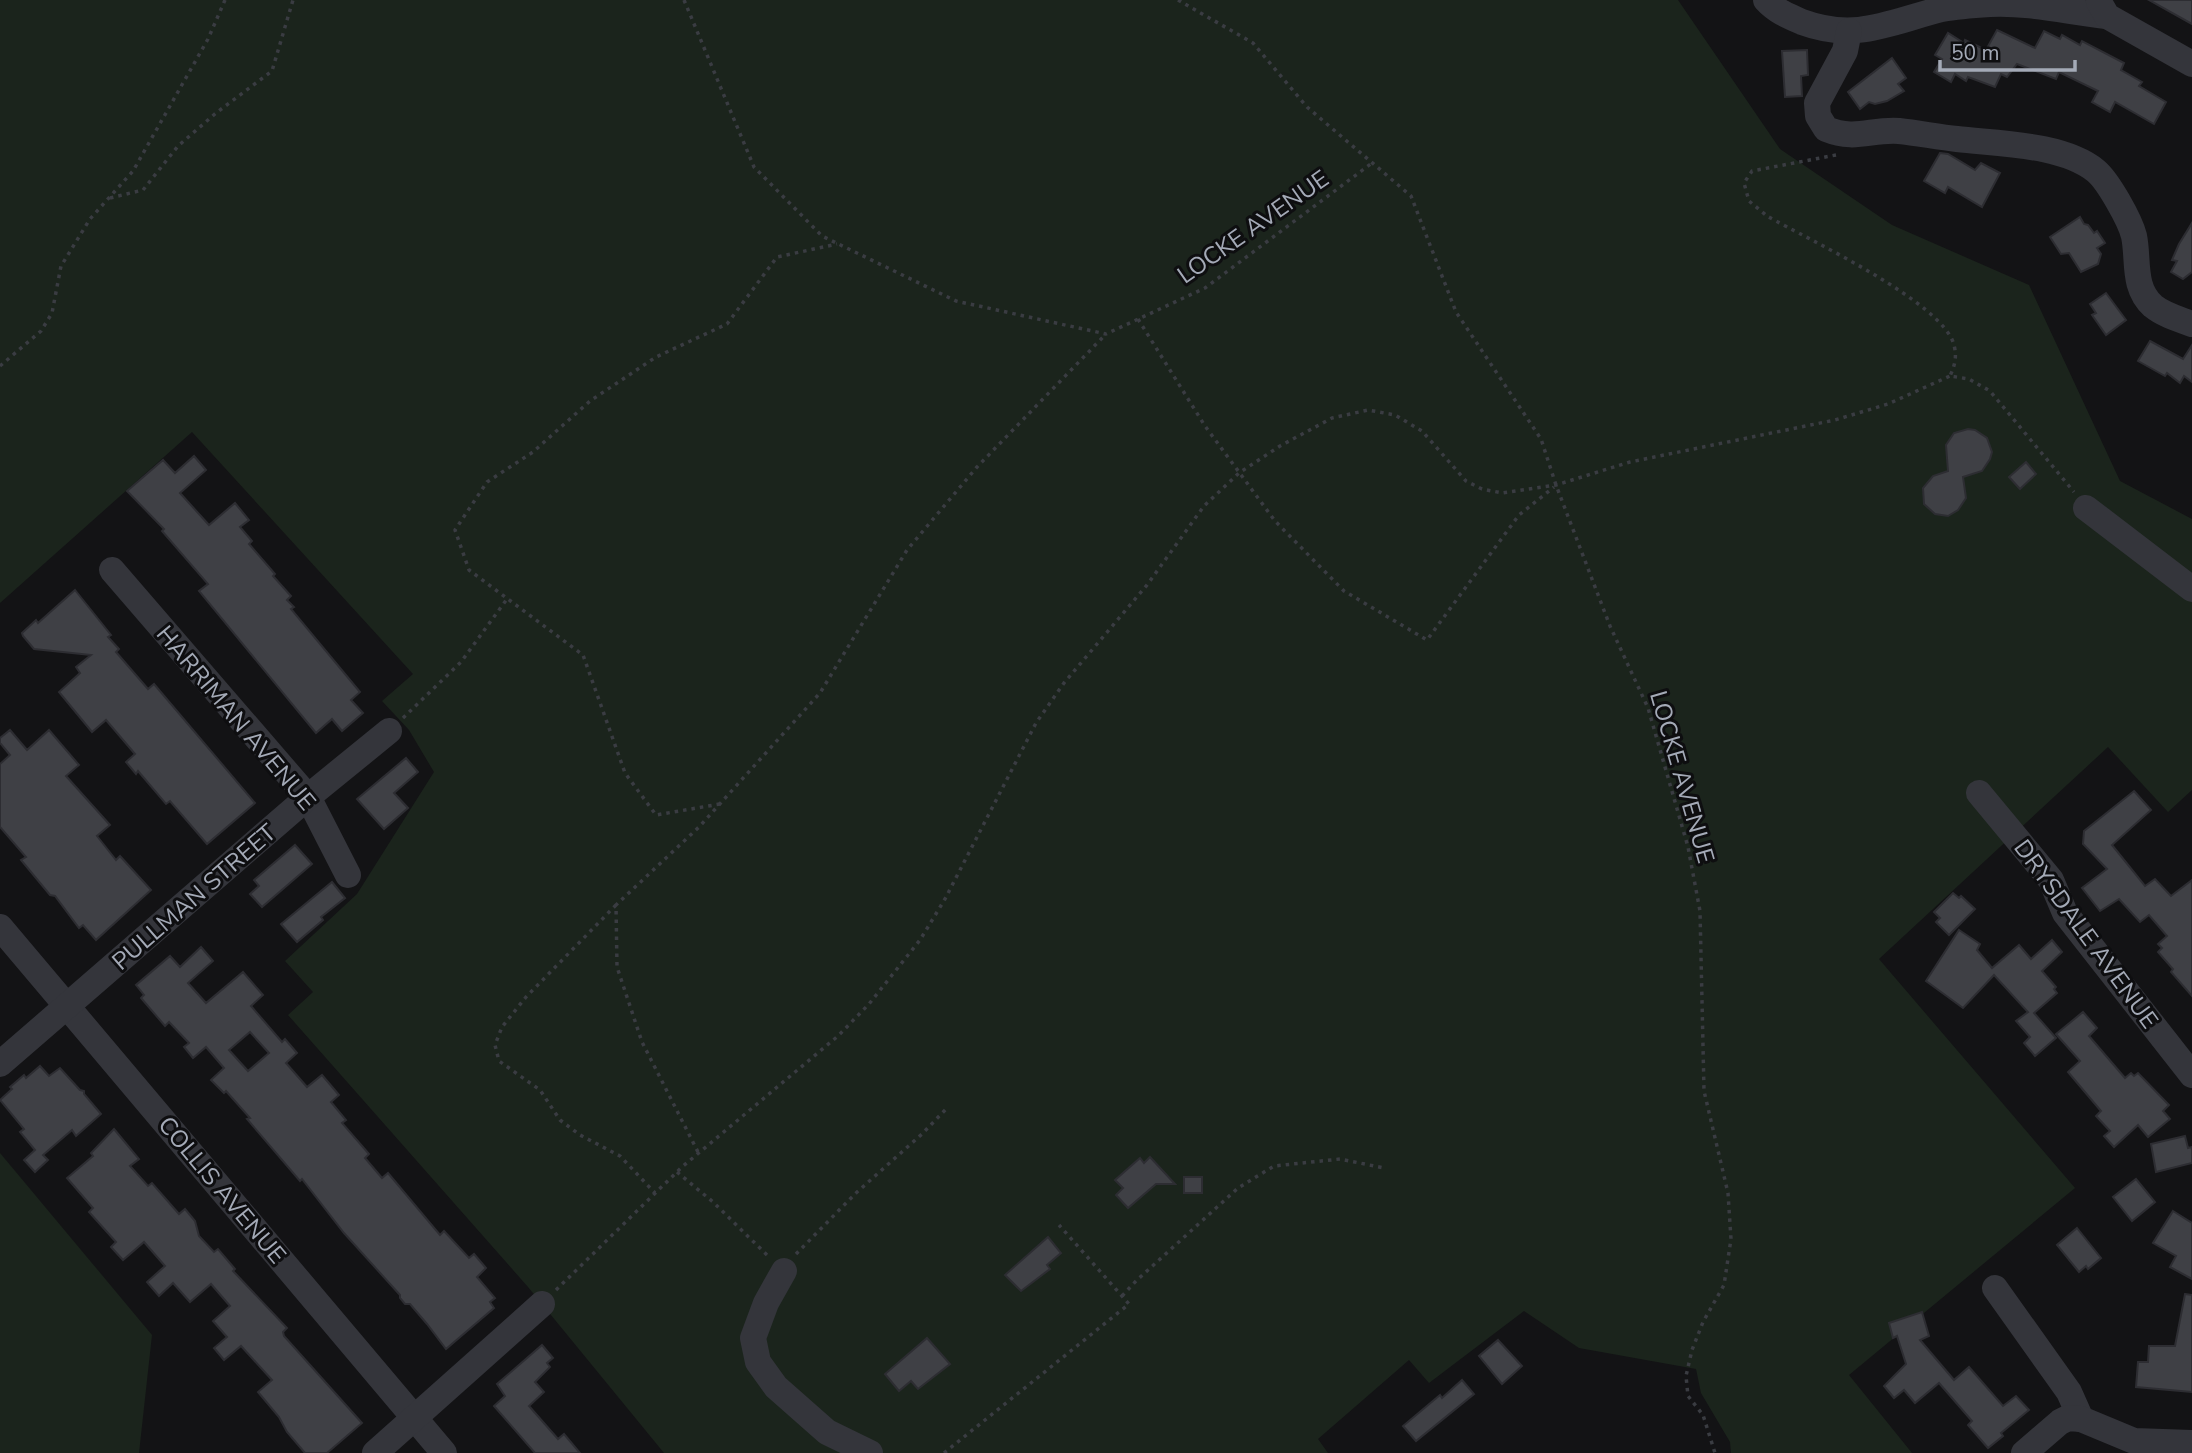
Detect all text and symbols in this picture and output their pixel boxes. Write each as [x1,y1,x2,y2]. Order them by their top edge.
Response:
scale bar [1940,28,2075,72]
text: 50 m [1951,39,2000,67]
street label: LOCKE AVENUE [1171,163,1335,291]
street label: HARRIMAN AVENUE [149,619,323,817]
street label: LOCKE AVENUE [1642,687,1722,867]
street label: PULLMAN STREET [105,816,283,977]
street label: DRYSDALE AVENUE [2007,833,2165,1035]
street label: COLLIS AVENUE [151,1110,293,1270]

